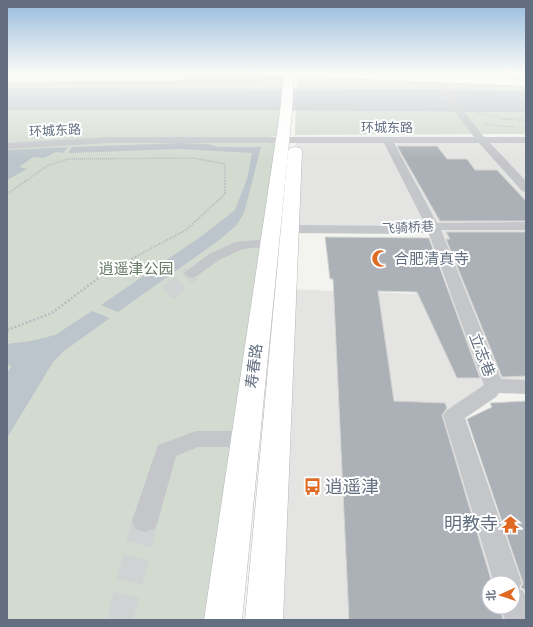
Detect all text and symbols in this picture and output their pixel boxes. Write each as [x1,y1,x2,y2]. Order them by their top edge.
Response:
street label: 环城东路 [361,120,413,135]
street label: 环城东路 [29,122,81,139]
street label: 飞骑桥巷 [382,219,434,236]
mosque icon: 合肥清真寺 [371,249,391,269]
place label: 合肥清真寺 [394,250,469,268]
park label: 逍遥津公园 [98,260,174,278]
street label: 立志巷 [466,331,498,379]
street label: 寿春路 [242,343,266,389]
place label: 逍遥津 [325,476,379,498]
bus stop icon: 逍遥津 [302,477,322,497]
place label: 明教寺 [444,513,498,535]
temple icon: 明教寺 [501,514,521,534]
north arrow [481,575,521,615]
text: 北 [485,590,498,601]

